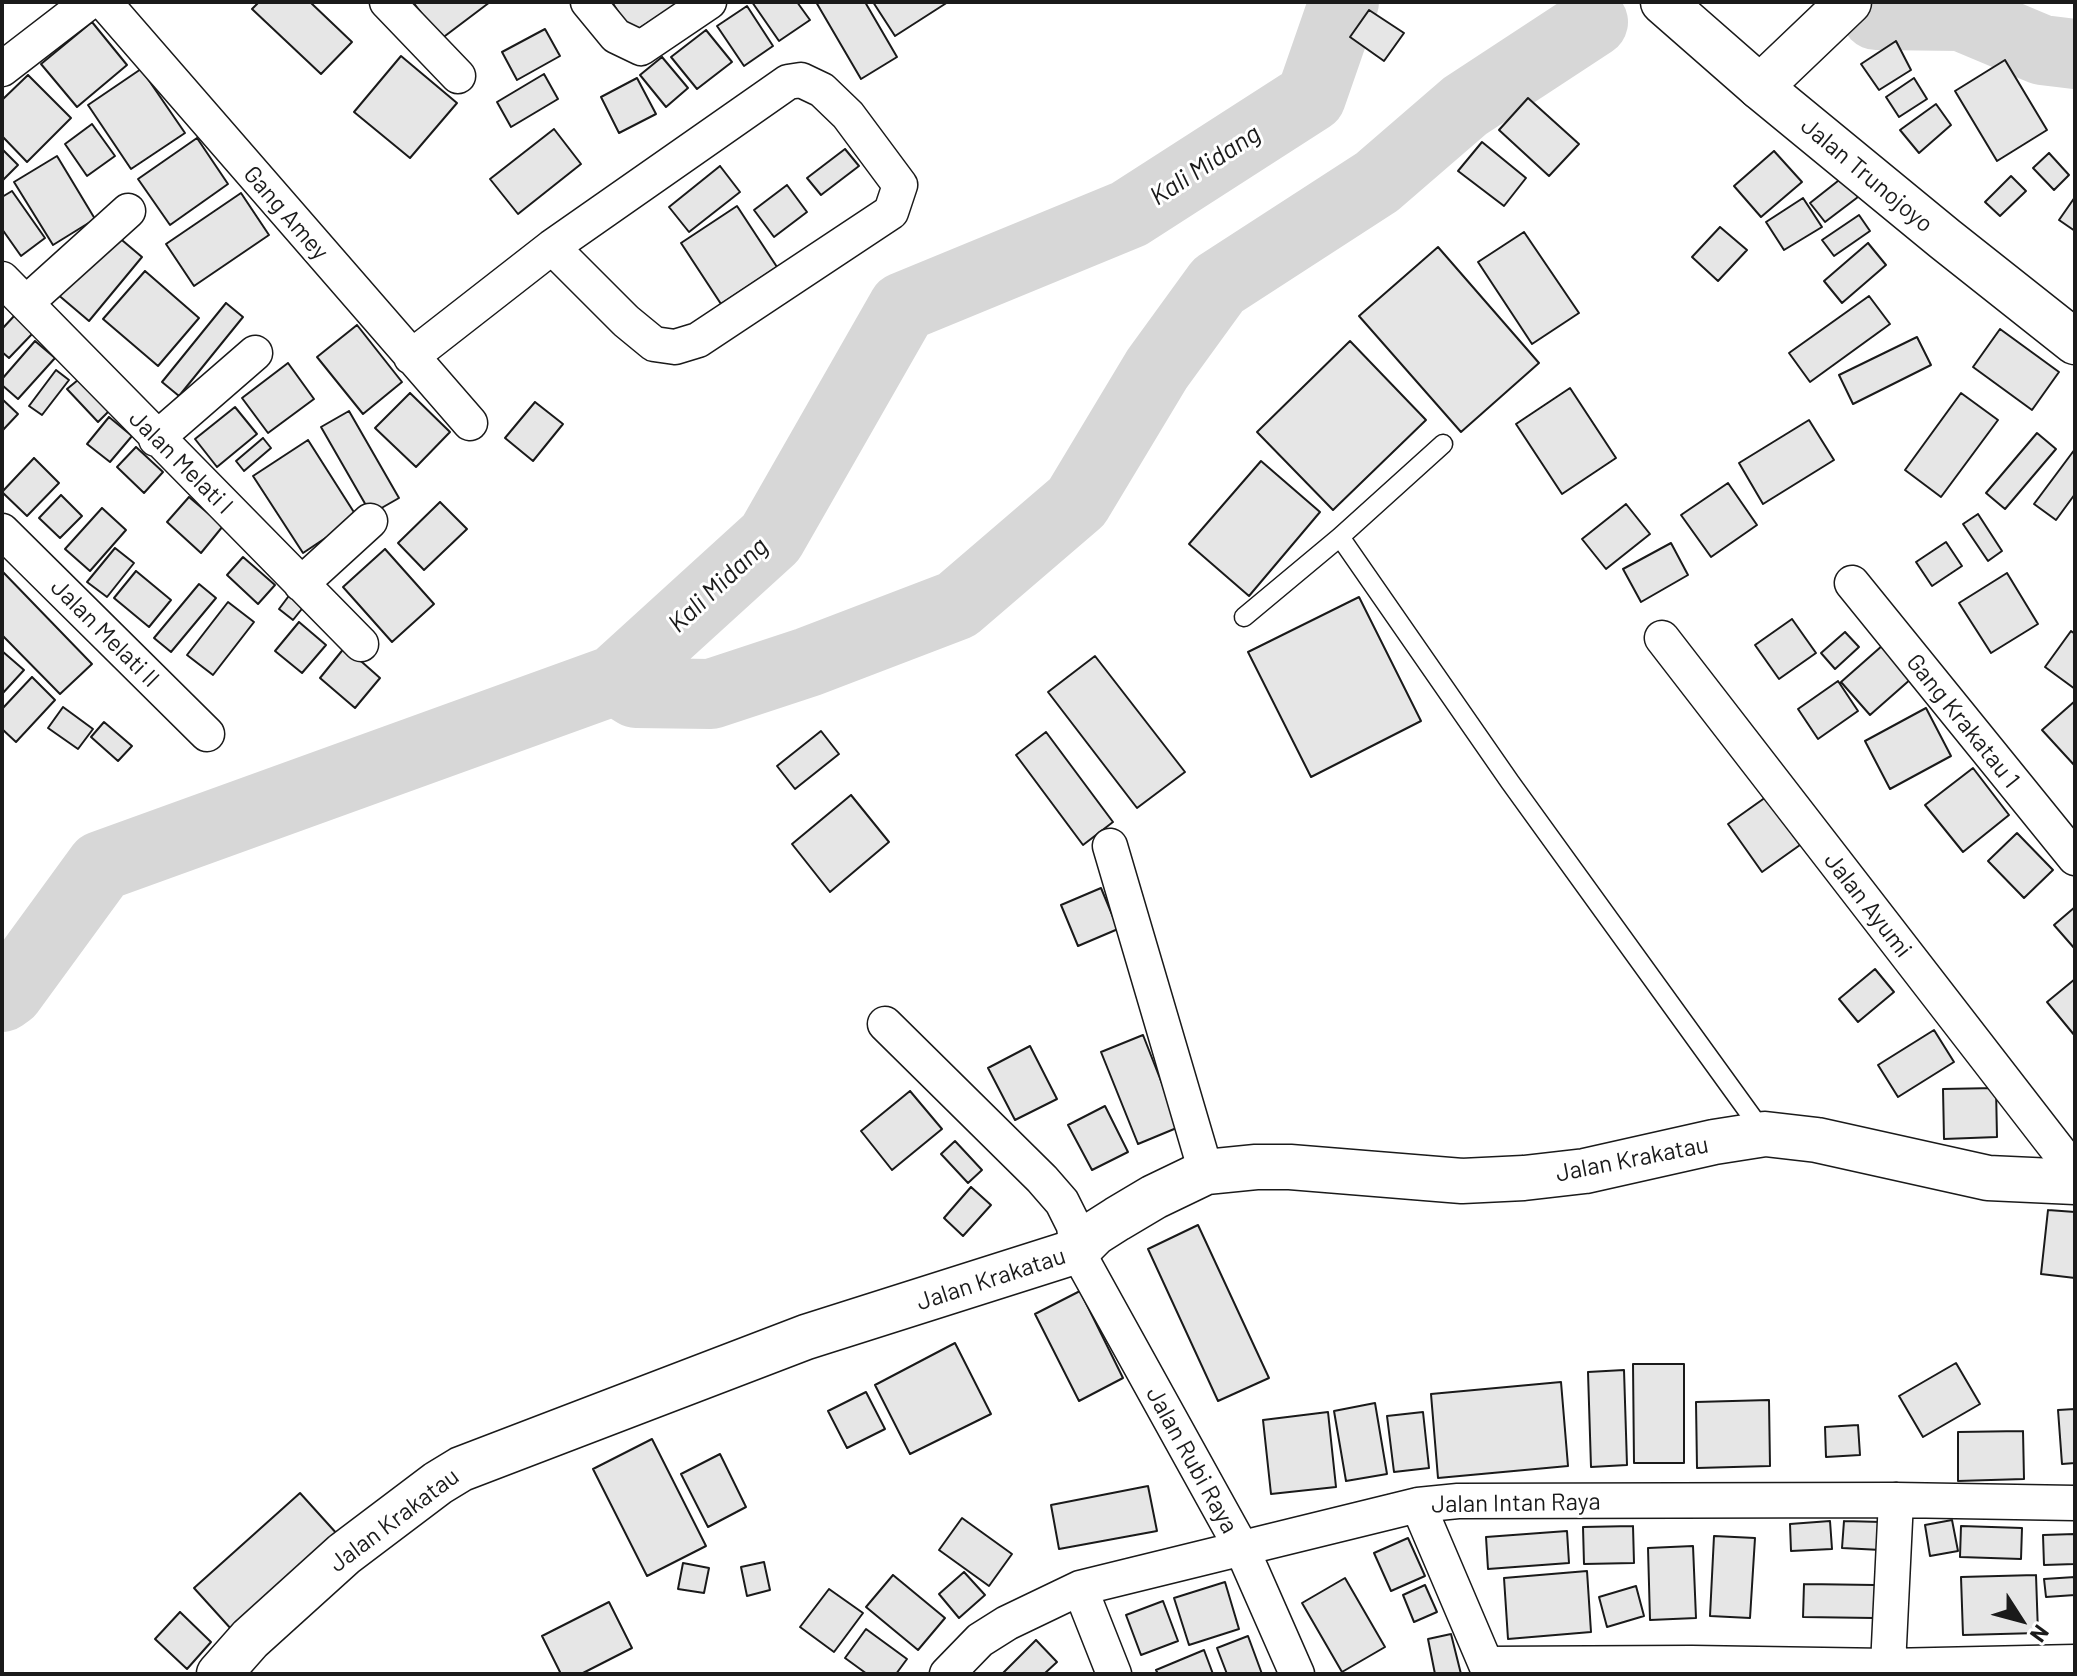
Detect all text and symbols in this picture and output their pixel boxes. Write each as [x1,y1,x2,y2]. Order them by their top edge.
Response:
street label: Jalan Trunojoyo [1795,111,1939,239]
water label: Kali Midang [1144,118,1266,212]
street label: Gang Amey [237,160,335,266]
street label: Jalan Melati I [123,404,239,520]
water label: Kali Midang [662,531,774,639]
street label: Jalan Melati II [45,573,165,693]
street label: Gang Krakatau 1 [1900,648,2026,794]
street label: Jalan Ayumi [1818,847,1918,963]
street label: Jalan Krakatau [1553,1130,1711,1188]
street label: Jalan Krakatau [913,1241,1069,1317]
street label: Jalan Rubi Raya [1140,1382,1244,1538]
street label: Jalan Krakatau [323,1462,465,1578]
street label: Jalan Intan Raya [1431,1487,1601,1519]
north arrow [1981,1580,2061,1660]
text: N [2026,1621,2055,1648]

